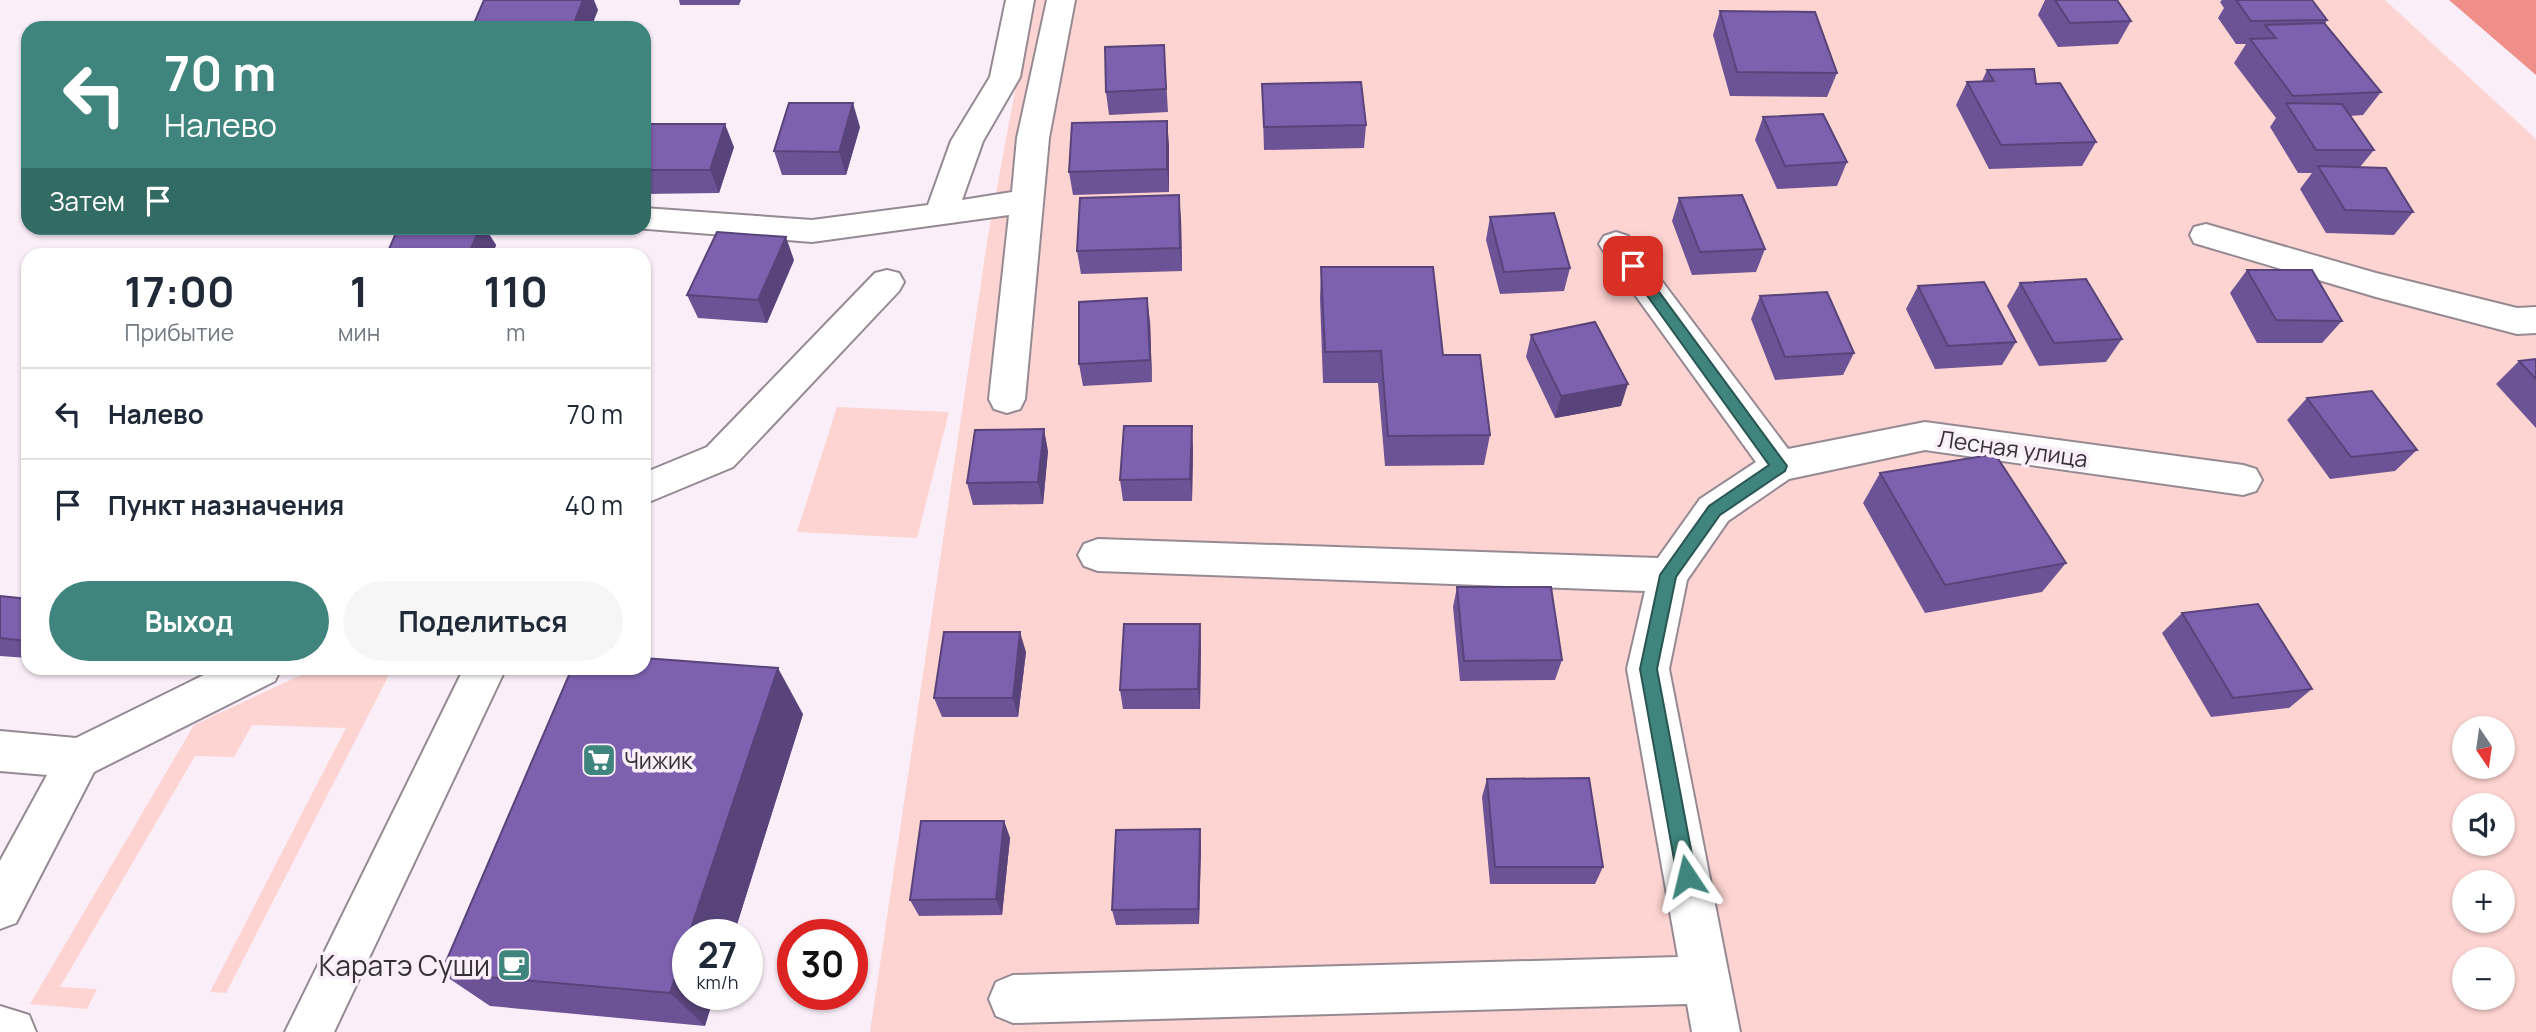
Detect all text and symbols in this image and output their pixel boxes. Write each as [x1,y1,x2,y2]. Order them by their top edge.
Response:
text: 70 m [164,39,276,106]
icon: left [49,49,140,140]
text: Налево [164,103,277,147]
icon: arrive [139,182,177,220]
text: Затем [49,183,125,219]
pin [1603,236,1663,296]
icon: arrive [1614,247,1652,285]
text: 17:00 [124,262,235,320]
text: 1 [350,262,368,320]
text: 110 [483,262,548,320]
text: Прибытие [125,316,234,348]
text: мин [338,316,380,348]
text: m [506,316,525,348]
icon: left [49,395,87,433]
text: Налево [108,396,204,432]
text: 70 m [567,396,623,432]
street label: Лесная улица [1936,422,2090,474]
icon: arrive [49,486,87,524]
text: Пункт назначения [108,487,344,523]
text: 40 m [565,487,623,523]
button: Выход [49,581,329,661]
button: Поделиться [343,581,623,661]
north arrow [2452,716,2515,779]
map controls [2452,716,2515,1010]
supermarket icon: Чижик [580,741,618,779]
place label: Чижик [624,744,693,776]
button: sound [2452,793,2515,856]
position arrow [1650,839,1724,913]
button: + [2452,870,2515,933]
speed limit sign: 30 [777,919,868,1010]
text: 27 [698,931,737,979]
place label: Каратэ Суши [319,946,490,984]
cafe icon: Каратэ Суши [495,946,533,984]
button: − [2452,947,2515,1010]
text: km/h [697,970,738,994]

